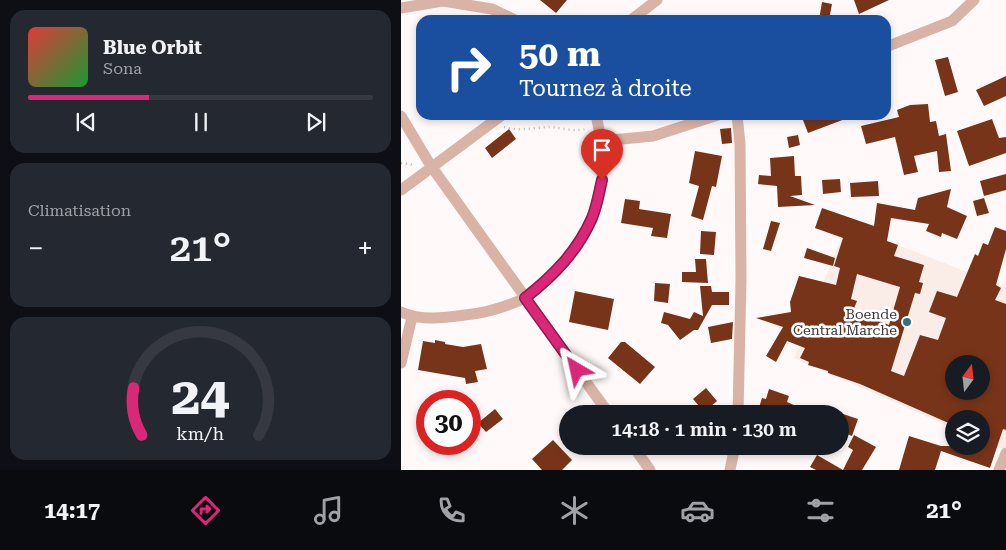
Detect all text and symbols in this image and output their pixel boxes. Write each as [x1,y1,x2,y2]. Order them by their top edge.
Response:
text: 50 m [519,34,601,75]
icon: right [436,35,501,100]
text: Blue Orbit [103,36,202,59]
text: Sona [103,59,142,78]
text: Tournez à droite [519,76,692,101]
icon: previous [72,108,100,136]
icon: pause [187,108,215,136]
icon: next [302,108,330,136]
pin [581,129,623,180]
icon: arrive [588,136,616,164]
text: Climatisation [28,201,131,220]
text: 21° [170,226,231,270]
text: − [28,232,44,265]
text: + [357,232,373,265]
place label: Boende Central Marche [793,306,897,338]
marker: Boende Central Marche [901,316,913,328]
position arrow [550,343,602,395]
north arrow [945,355,990,400]
map controls [945,355,990,455]
text: 24 [171,366,230,427]
speed limit sign: 30 [416,390,481,455]
button: layers [945,410,990,455]
text: 14:18 · 1 min · 130 m [611,418,797,441]
text: km/h [177,423,225,444]
icon: directions [188,493,223,528]
icon: music [311,493,346,528]
icon: phone [434,493,469,528]
icon: climate [557,493,592,528]
icon: car [680,493,715,528]
icon: filters [803,493,838,528]
text: 14:17 [44,498,100,523]
text: 21° [926,498,962,523]

